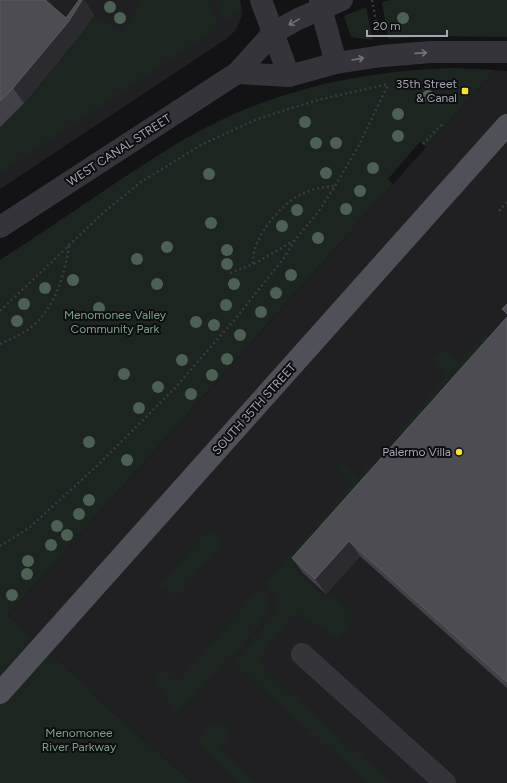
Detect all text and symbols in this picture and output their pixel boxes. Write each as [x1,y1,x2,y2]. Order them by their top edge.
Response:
scale bar [367,12,447,38]
one-way arrow [288,18,300,26]
text: 20 m [373,19,401,33]
one-way arrow [414,49,427,56]
one-way arrow [351,55,364,63]
place label: 35th Street & Canal [396,77,457,105]
marker: 35th Street & Canal [460,86,470,96]
street label: WEST CANAL STREET [64,111,174,189]
park label: Menomonee Valley Community Park [64,308,167,336]
street label: SOUTH 35TH STREET [209,360,299,458]
place label: Palermo Villa [382,445,451,459]
marker: Palermo Villa [454,447,464,457]
park label: Menomonee River Parkway [42,726,117,754]

